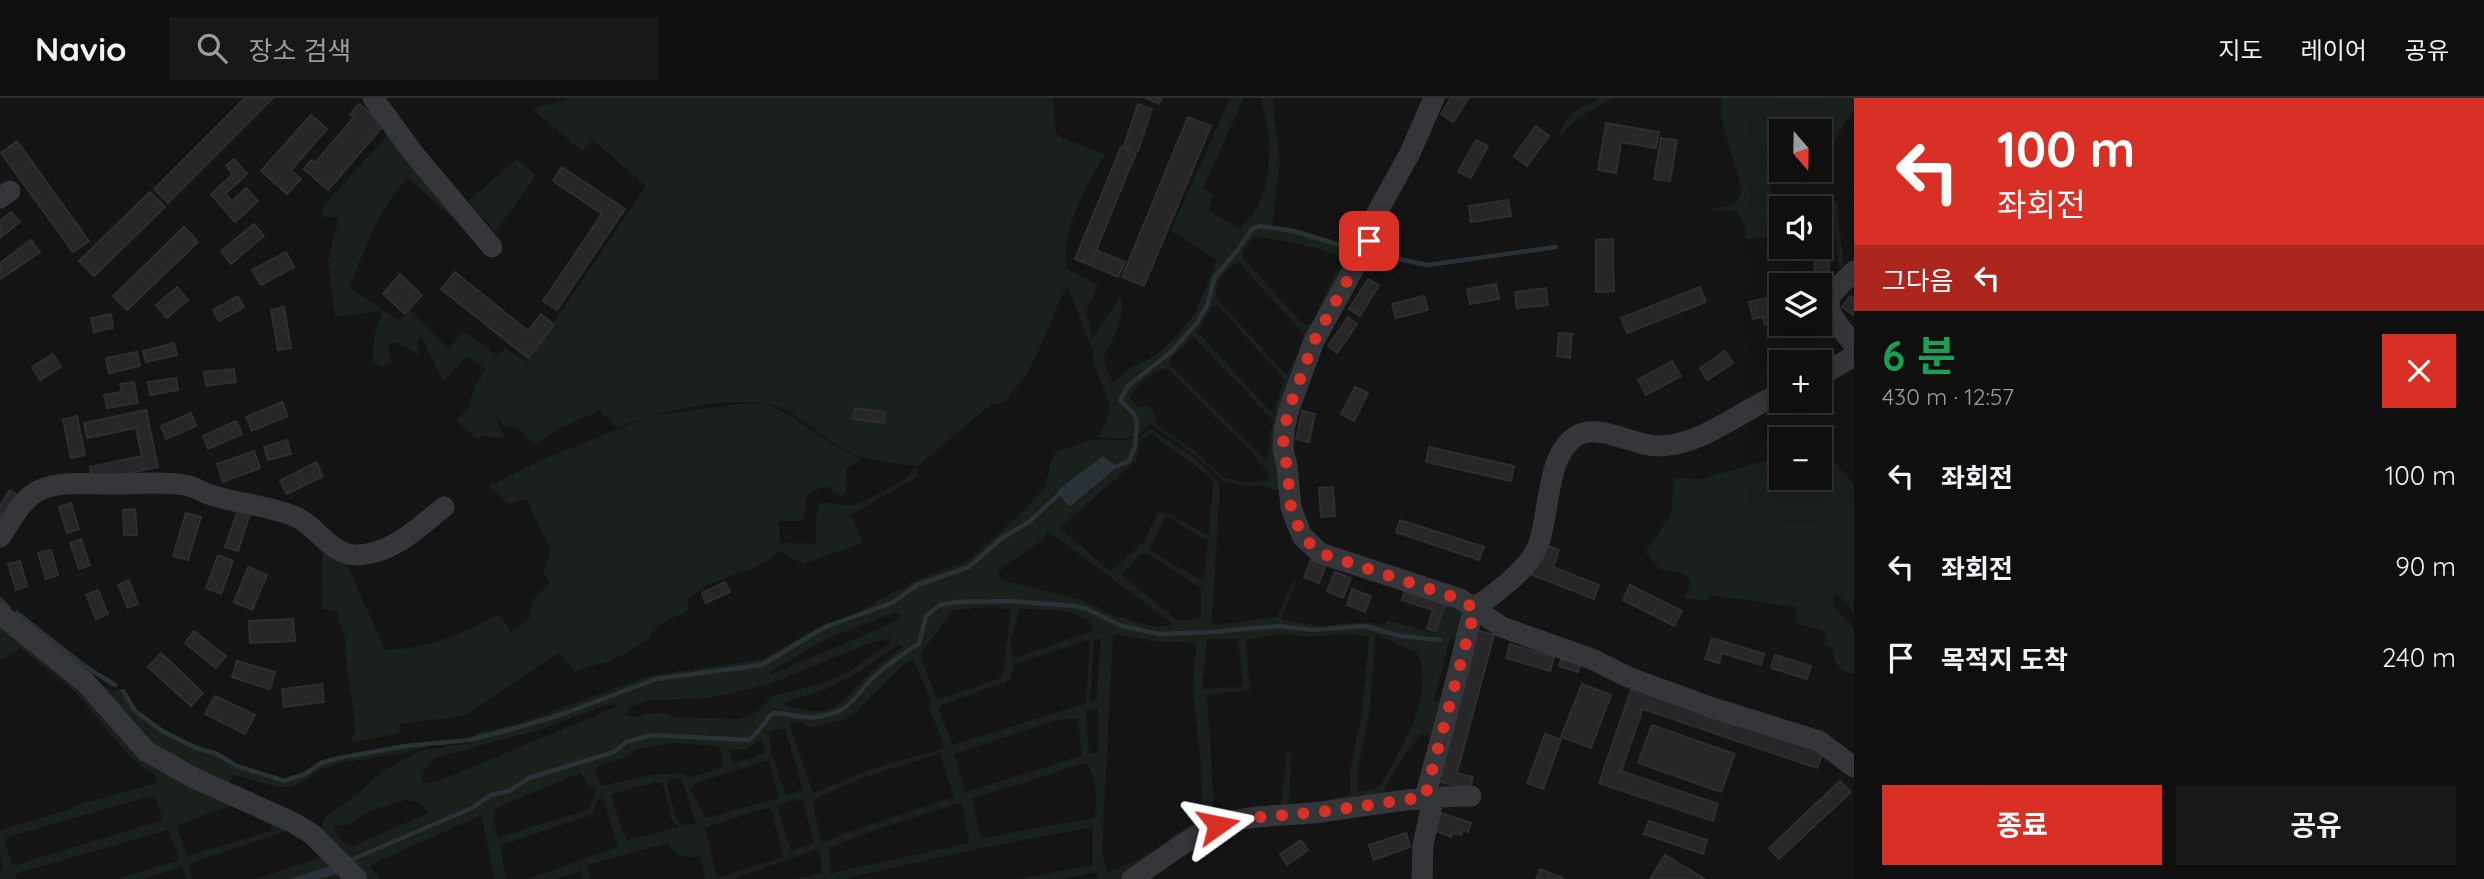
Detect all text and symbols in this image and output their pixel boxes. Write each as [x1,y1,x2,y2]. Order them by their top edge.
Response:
search box [169,17,659,80]
text: Navio [35,28,127,69]
icon: search [193,29,231,67]
text: 장소 검색 [249,34,351,67]
text: 지도 [2218,35,2263,65]
text: 레이어 [2301,35,2367,65]
text: 공유 [2405,35,2449,65]
text: 100 m [1997,118,2135,179]
north arrow [1769,119,1832,182]
map controls [1769,119,1832,490]
icon: left [1882,126,1973,217]
text: 좌회전 [1997,184,2085,224]
button: sound [1769,196,1832,259]
pin [1339,211,1399,271]
icon: arrive [1350,222,1388,260]
icon: left [1968,259,2006,297]
text: 그다음 [1882,264,1954,297]
button: layers [1769,273,1832,336]
text: 6 분 [1882,329,1956,382]
button: close [2382,334,2456,408]
button: + [1769,350,1832,413]
text: 430 m · 12:57 [1882,382,2014,411]
button: − [1769,427,1832,490]
icon: left [1882,457,1920,495]
text: 100 m [2385,459,2456,492]
text: 좌회전 [1941,461,2013,494]
icon: left [1882,548,1920,586]
text: 90 m [2395,550,2456,583]
text: 좌회전 [1941,552,2013,585]
icon: arrive [1882,639,1920,677]
text: 240 m [2382,641,2456,674]
text: 목적지 도착 [1941,643,2068,676]
button: 종료 [1882,785,2162,865]
button: 공유 [2176,785,2456,865]
position arrow [1181,788,1255,862]

